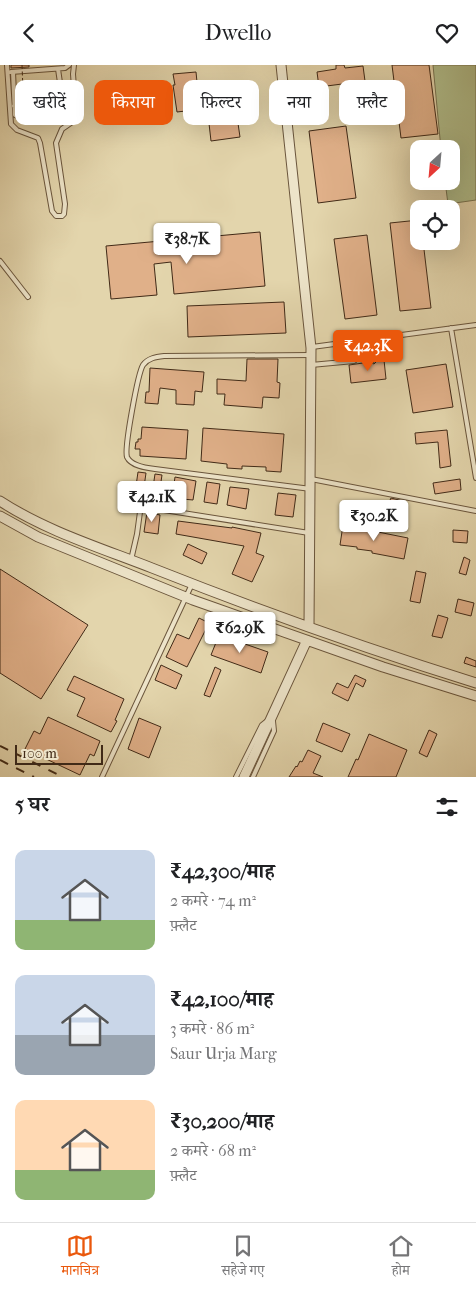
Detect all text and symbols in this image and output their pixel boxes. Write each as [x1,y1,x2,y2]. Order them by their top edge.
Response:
icon: back [15,19,43,47]
icon: heart [433,19,461,47]
text: Dwello [205,20,271,46]
chip: खरीदें [15,80,84,125]
chip: किराया [94,80,173,125]
chip: फ़िल्टर [183,80,259,125]
chip: नया [269,80,329,125]
chip: फ़्लैट [339,80,405,125]
north arrow [410,140,460,190]
map controls [410,140,460,250]
button: locate [410,200,460,250]
pin: ₹38.7K [146,223,228,265]
text: ₹38.7K [164,229,210,248]
pin: ₹42.3K [327,329,409,372]
text: ₹42.3K [344,336,392,355]
pin: ₹42.1K [111,481,193,523]
text: ₹42.1K [128,487,176,506]
pin: ₹30.2K [333,499,415,542]
text: ₹30.2K [350,506,398,525]
pin: ₹62.9K [199,611,281,654]
text: ₹62.9K [216,618,264,637]
scale bar [15,742,102,765]
text: 100 m [22,745,57,762]
text: 5 घर [15,792,49,816]
icon: filters [433,793,461,821]
text: ₹42,300/माह [170,859,275,883]
icon: home [55,870,115,930]
text: 2 कमरे · 74 m² [170,891,256,910]
text: फ़्लैट [170,916,197,935]
text: ₹42,100/माह [170,987,273,1011]
icon: home [55,995,115,1055]
text: 3 कमरे · 86 m² [170,1019,254,1038]
text: Saur Urja Marg [170,1044,277,1063]
text: ₹30,200/माह [170,1109,274,1133]
icon: home [55,1120,115,1180]
text: 2 कमरे · 68 m² [170,1141,256,1160]
text: फ़्लैट [170,1166,197,1185]
tab: मानचित्र [61,1232,99,1284]
tab: सहेजे गए [222,1232,264,1284]
tab: होम [387,1232,415,1284]

